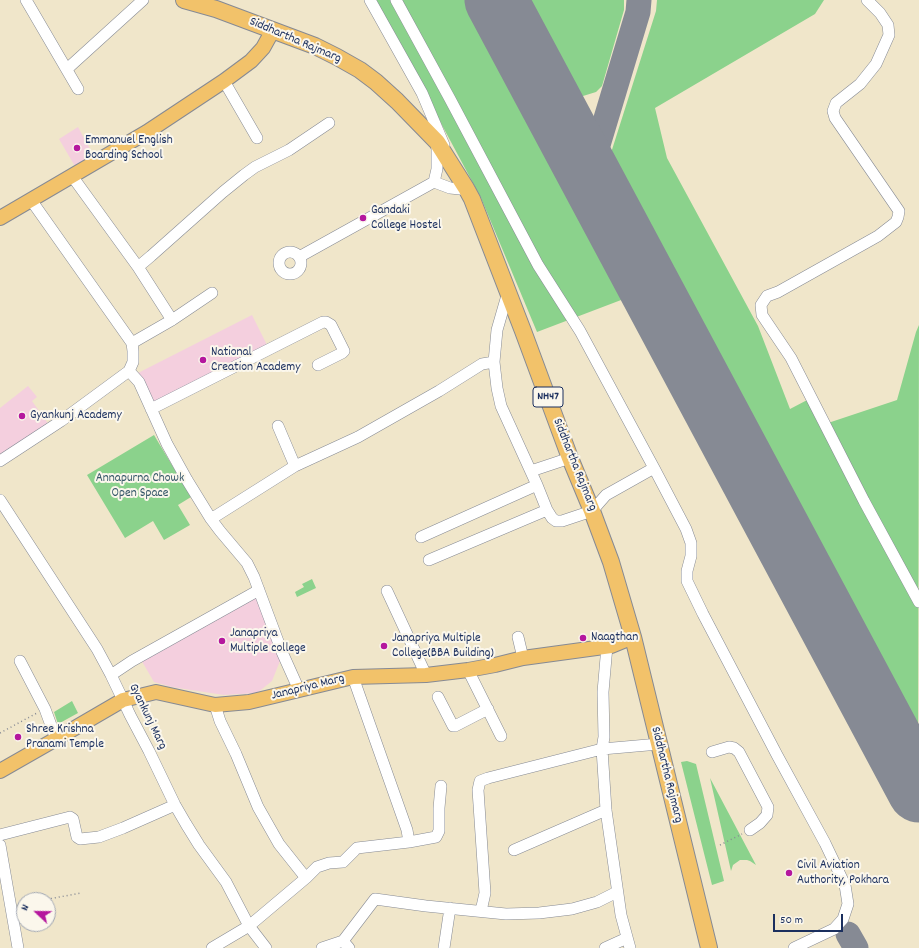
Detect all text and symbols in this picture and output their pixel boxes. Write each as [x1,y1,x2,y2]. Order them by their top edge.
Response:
street label: Siddhartha Rajmarg [247,15,343,67]
place label: Emmanuel English Boarding School [85,133,173,164]
marker: Emmanuel English Boarding School [72,143,82,153]
place label: Gandaki College Hostel [371,203,441,234]
marker: Gandaki College Hostel [358,213,368,223]
place label: National Creation Academy [211,345,300,376]
marker: National Creation Academy [198,355,208,365]
road number: NH47 [533,387,563,407]
place label: Gyankunj Academy [30,408,122,424]
marker: Gyankunj Academy [17,411,27,421]
street label: Siddhartha Rajmarg [548,416,600,514]
park label: Annapurna Chowk Open Space [96,471,184,502]
place label: Janapriya Multiple college [230,626,306,657]
place label: Naagthan [591,630,638,646]
place label: Janapriya Multiple College(BBA Building) [392,631,494,662]
marker: Naagthan [578,633,588,643]
marker: Janapriya Multiple college [217,636,227,646]
marker: Janapriya Multiple College(BBA Building) [379,641,389,651]
street label: Janapriya Marg [270,671,346,705]
street label: Gyankunj Marg [124,681,170,753]
place label: Shree Krishna Pranami Temple [26,722,104,753]
street label: Siddhartha Rajmarg [647,725,685,825]
marker: Shree Krishna Pranami Temple [13,732,23,742]
place label: Civil Aviation Authority, Pokhara [797,858,889,889]
marker: Civil Aviation Authority, Pokhara [784,868,794,878]
north arrow [16,892,56,932]
text: N [17,902,34,913]
scale bar [775,906,845,932]
text: 50 m [780,912,803,929]

